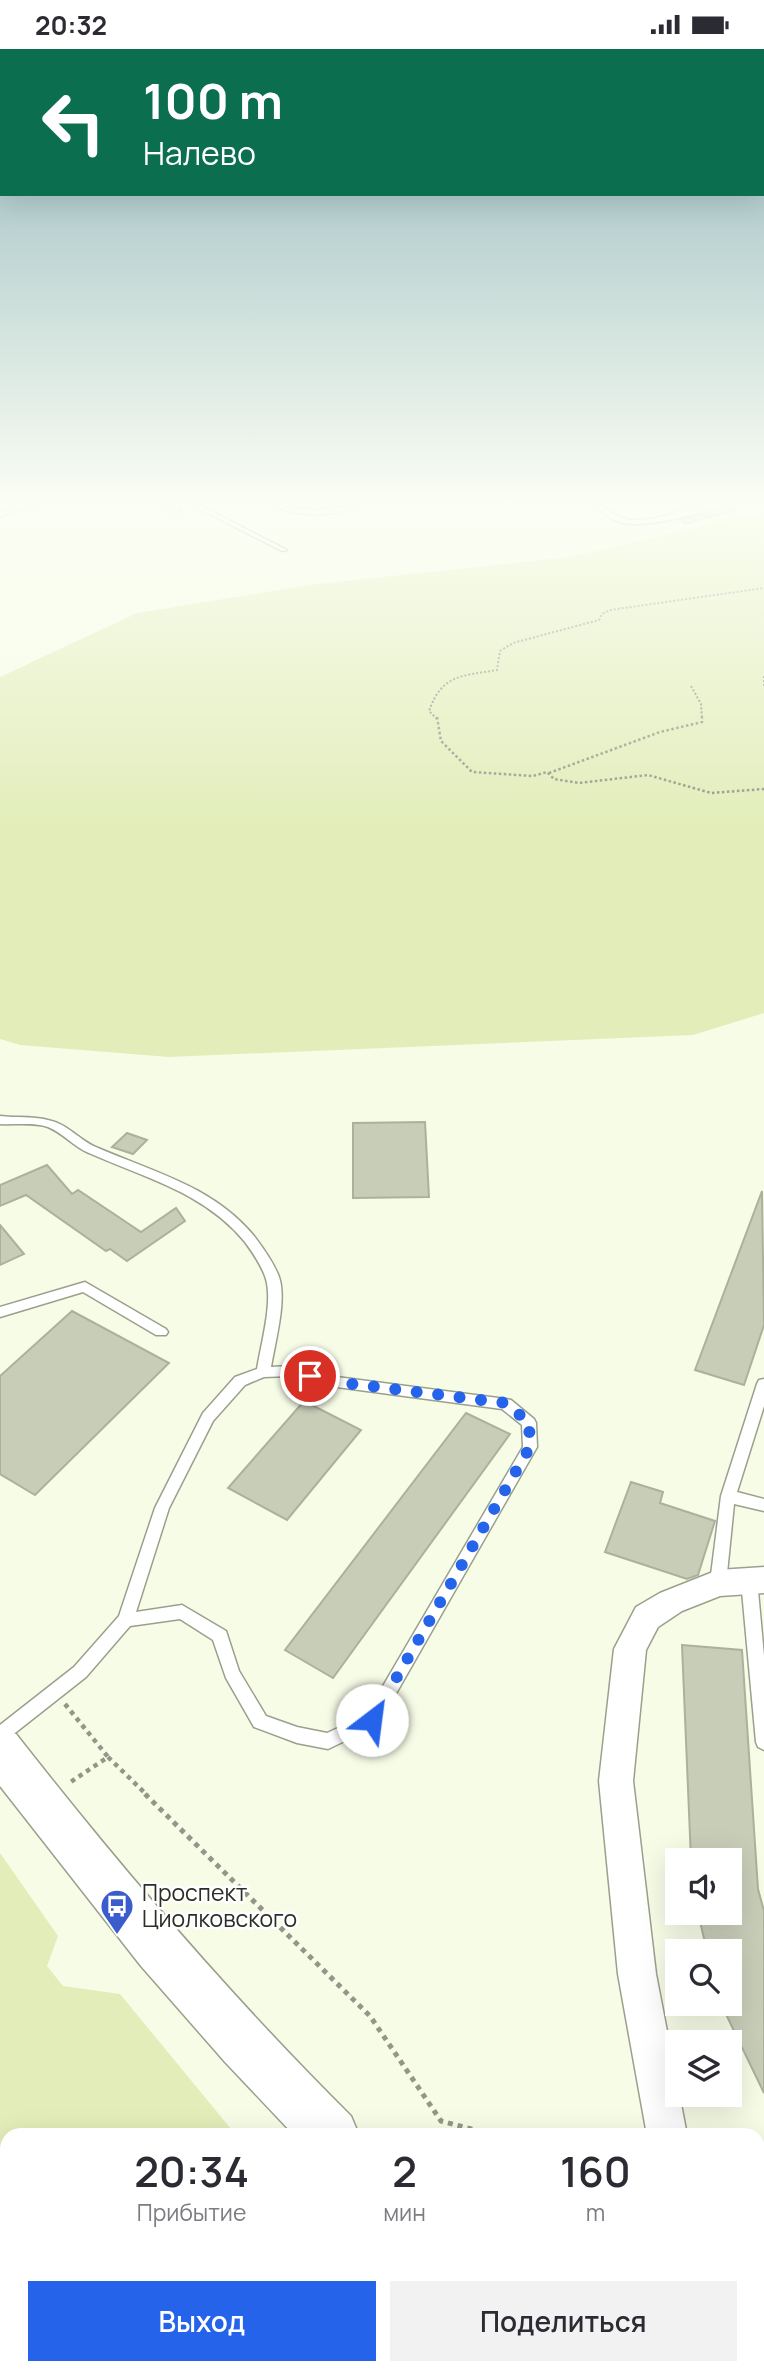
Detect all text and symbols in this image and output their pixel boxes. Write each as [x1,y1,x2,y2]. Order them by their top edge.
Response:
text: 20:32 [35,7,107,43]
text: 100 m [143,67,283,134]
icon: left [28,77,119,168]
text: Налево [143,131,256,175]
pin [280,1346,340,1406]
icon: arrive [291,1357,329,1395]
position arrow [335,1683,409,1757]
map controls [665,1848,742,2107]
button: sound [665,1848,742,1925]
place label: Проспект Циолковского [142,1876,297,1934]
bus stop icon: Проспект Циолковского [98,1887,136,1936]
button: search [665,1939,742,2016]
button: layers [665,2030,742,2107]
text: 20:34 [134,2142,249,2200]
text: 2 [392,2142,417,2200]
text: 160 [560,2142,631,2200]
text: Прибытие [137,2196,246,2228]
text: мин [383,2196,426,2228]
text: m [586,2196,605,2228]
button: Выход [28,2281,376,2361]
button: Поделиться [390,2281,737,2361]

